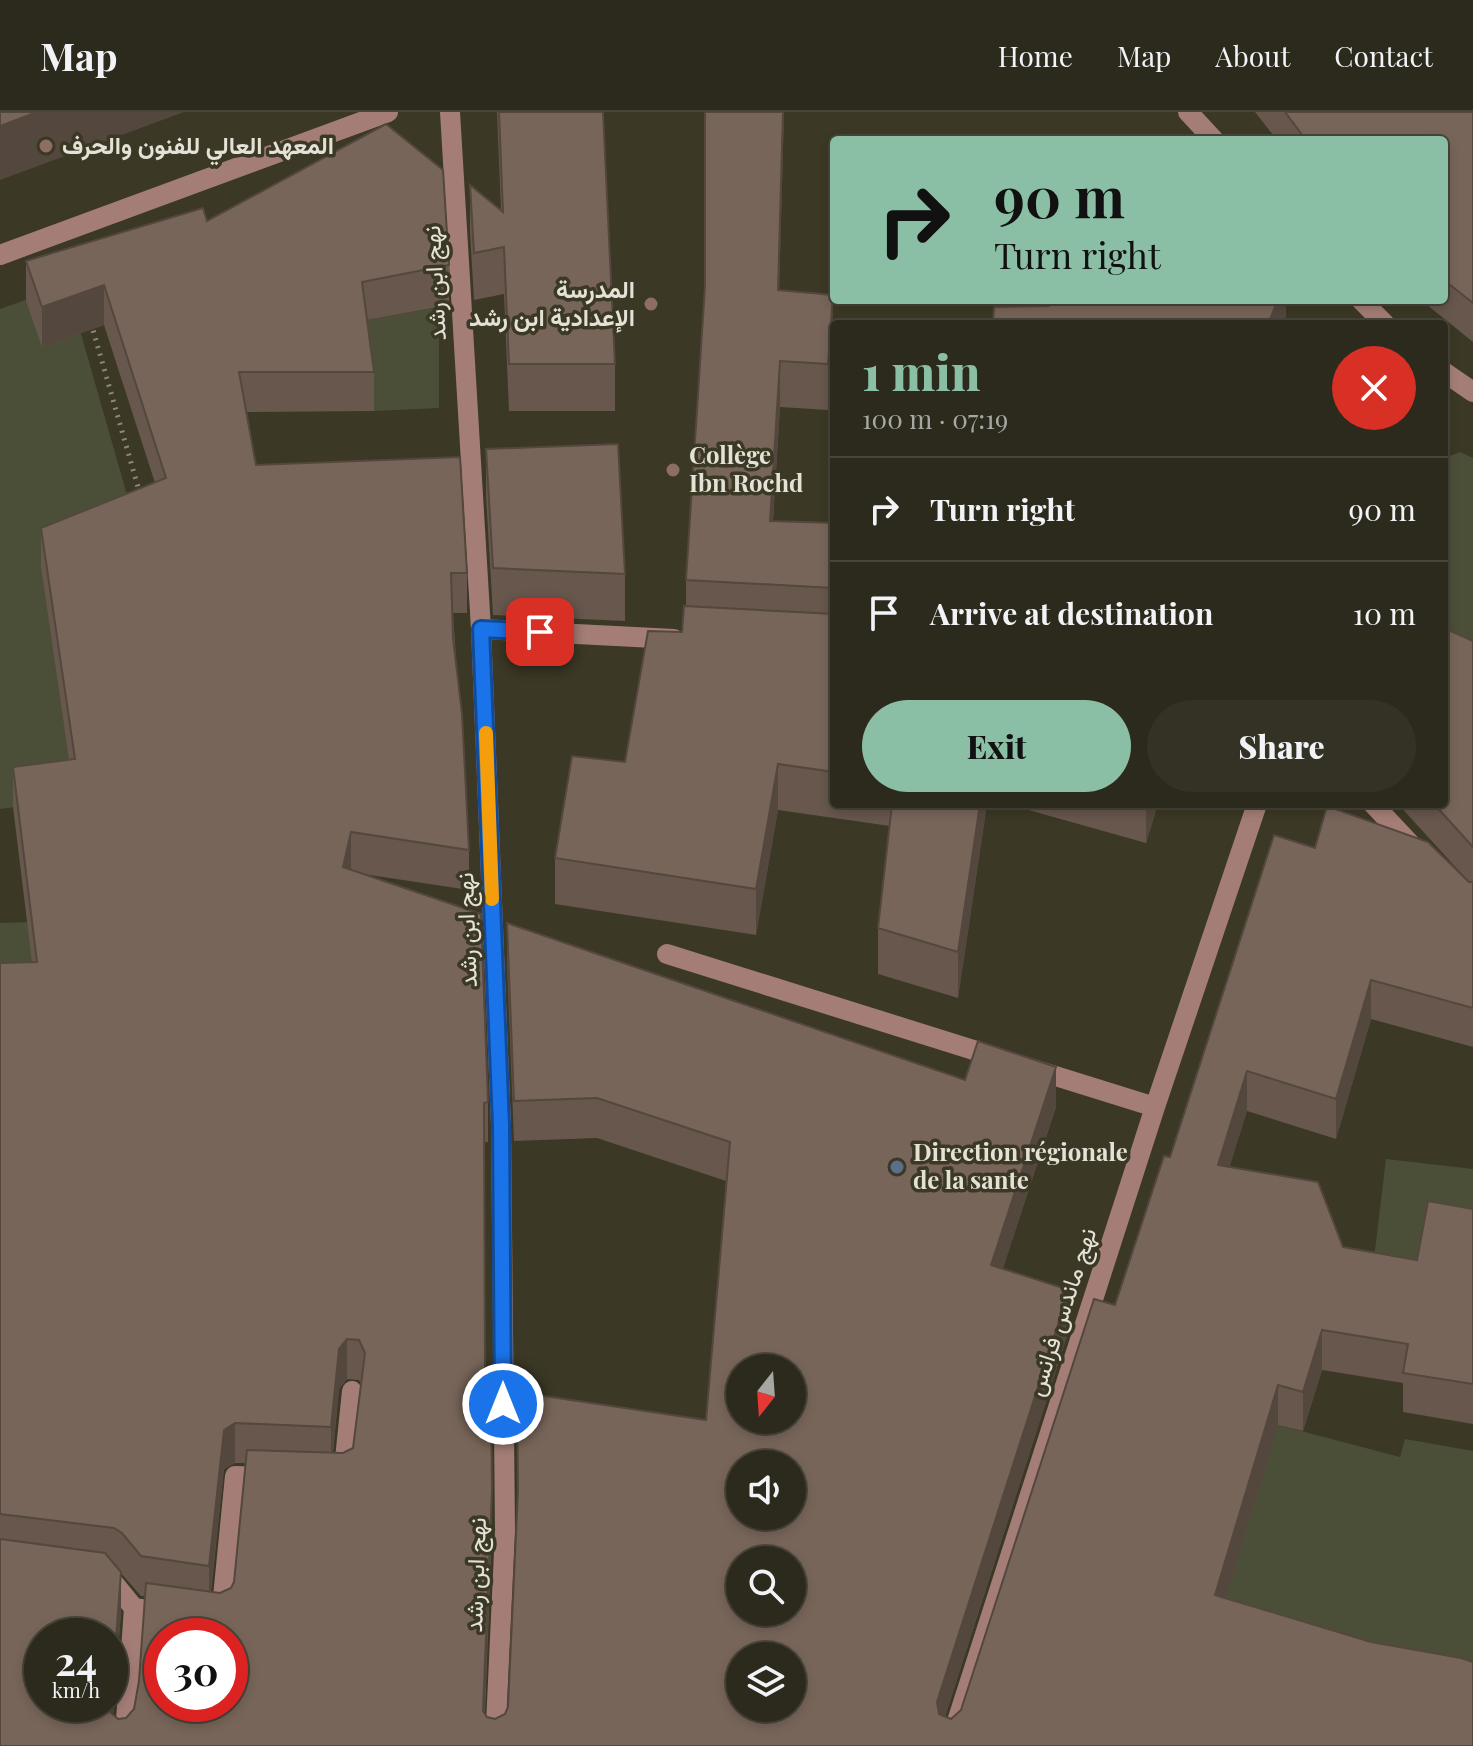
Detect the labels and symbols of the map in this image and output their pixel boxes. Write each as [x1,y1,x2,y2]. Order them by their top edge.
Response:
place label: المعهد العالي للفنون والحرف [62,128,334,166]
marker: المعهد العالي للفنون والحرف [37,137,55,155]
street label: نهج ابن رشد [414,225,455,341]
place label: المدرسة الإعدادية ابن رشد [469,272,635,333]
marker: المدرسة الإعدادية ابن رشد [642,295,660,313]
place label: Collège Ibn Rochd [689,438,803,498]
marker: Collège Ibn Rochd [664,461,682,479]
pin [506,598,574,666]
street label: نهج ابن رشد [447,872,486,988]
place label: Direction régionale de la sante [913,1135,1128,1195]
marker: Direction régionale de la sante [888,1158,906,1176]
street label: نهج ماندس فرانس [1018,1223,1105,1400]
north arrow [726,1354,806,1434]
position arrow [461,1362,545,1446]
street label: نهج ابن رشد [456,1517,495,1633]
speed limit sign: 30 [144,1618,248,1722]

